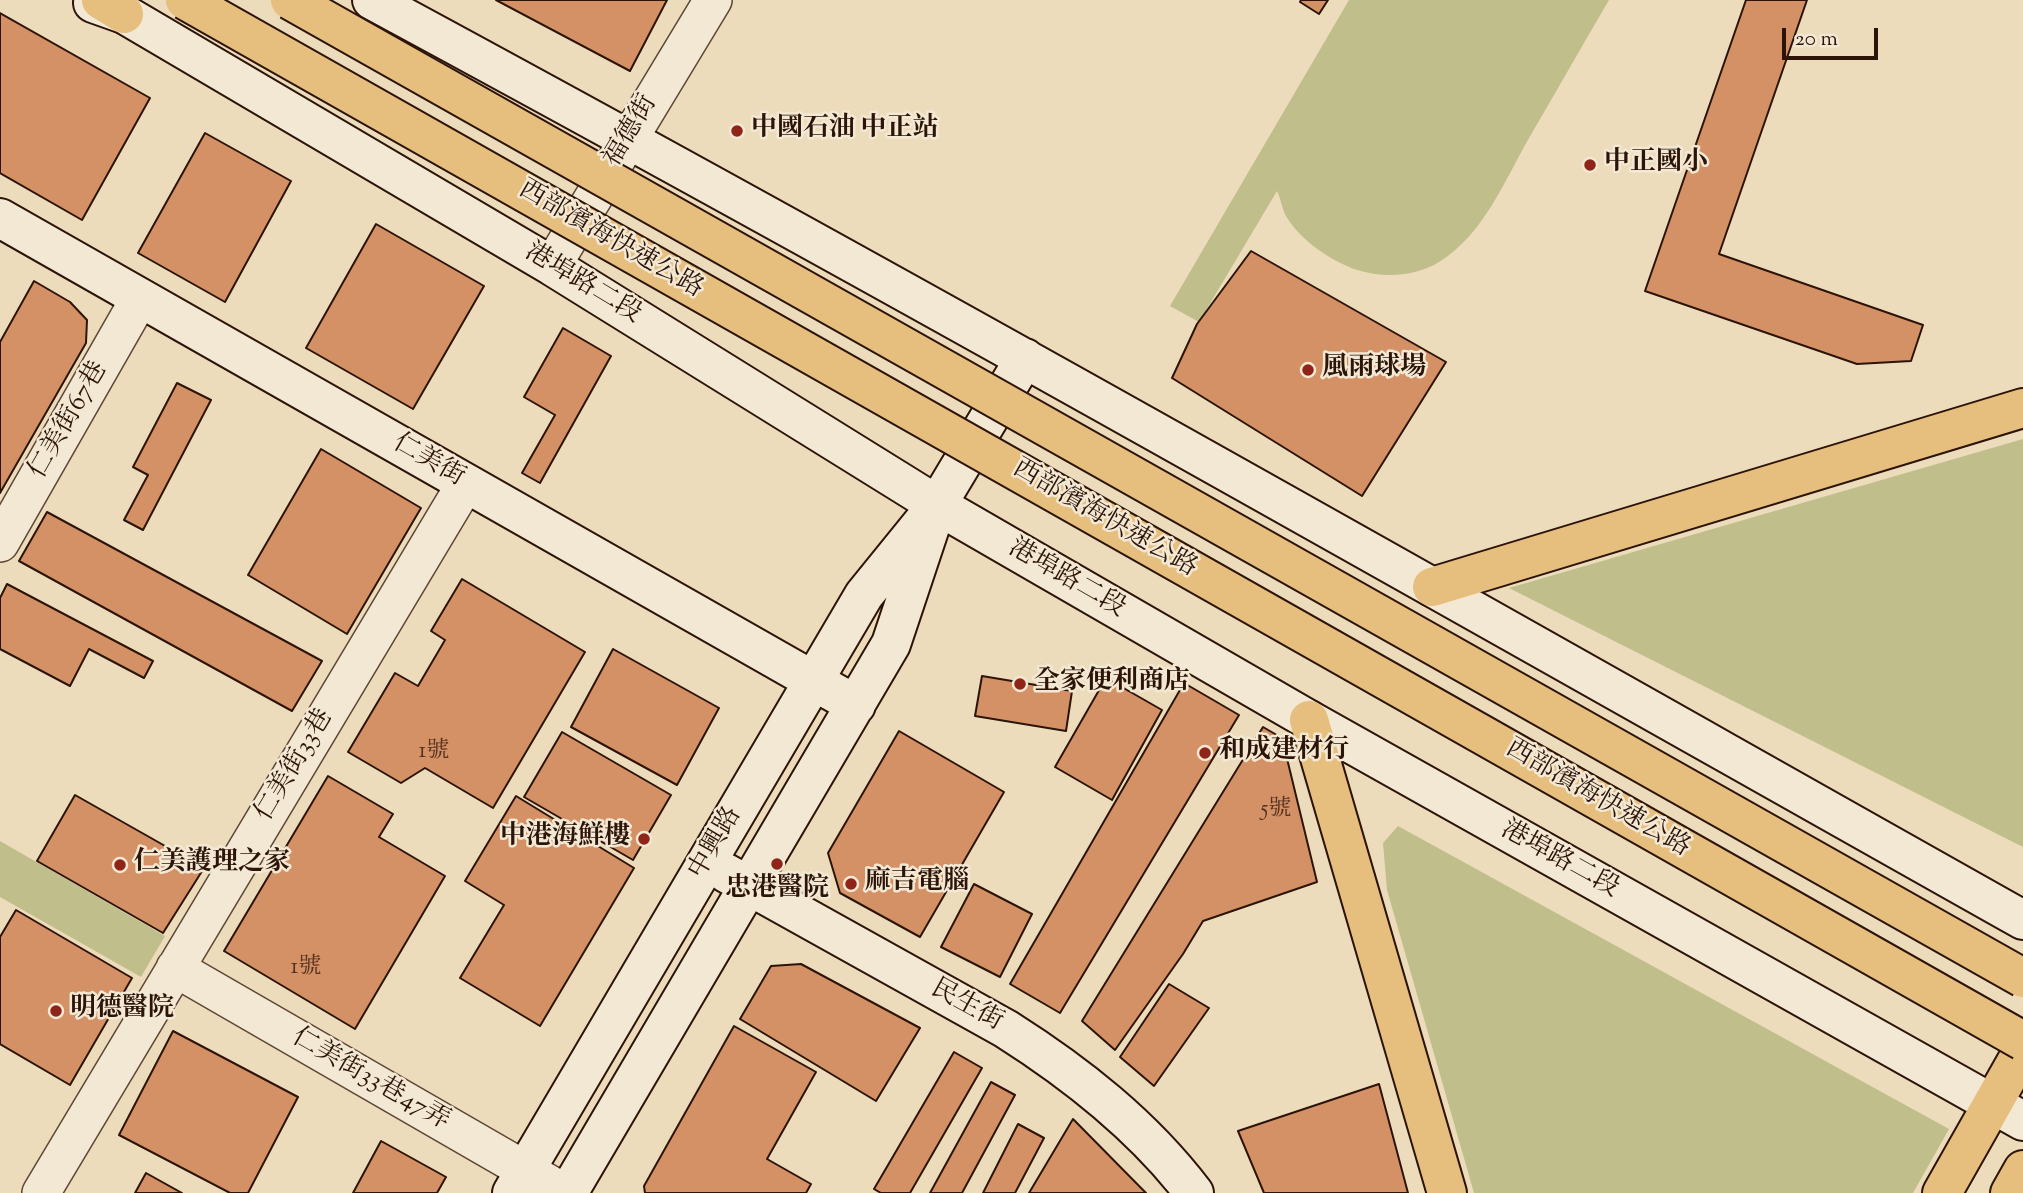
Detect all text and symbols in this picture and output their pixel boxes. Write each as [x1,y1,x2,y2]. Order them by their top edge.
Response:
scale bar [1785,14,1881,58]
text: 20 m [1795,25,1838,55]
street label: 福德街 [599,91,665,173]
place label: 中國石油 中正站 [751,115,939,147]
marker: 中國石油 中正站 [729,123,745,139]
place label: 中正國小 [1604,149,1708,181]
marker: 中正國小 [1582,157,1598,173]
street label: 西部濱海快速公路 [512,175,708,307]
street label: 港埠路二段 [518,238,646,332]
place label: 風雨球場 [1322,354,1426,386]
street label: 仁美街67巷 [24,357,116,485]
marker: 風雨球場 [1300,362,1316,378]
street label: 仁美街 [386,429,470,495]
street label: 西部濱海快速公路 [1006,454,1202,586]
street label: 港埠路二段 [1002,534,1130,626]
place label: 全家便利商店 [1034,668,1190,700]
marker: 全家便利商店 [1012,676,1028,692]
street label: 仁美街33巷 [250,704,342,828]
street label: 西部濱海快速公路 [1499,734,1695,866]
place label: 和成建材行 [1219,737,1349,769]
house number: 1號 [419,739,449,767]
marker: 和成建材行 [1197,745,1213,761]
house number: 5號 [1261,797,1291,825]
street label: 中興路 [684,802,750,886]
street label: 港埠路二段 [1495,816,1623,906]
place label: 中港海鮮樓 [500,823,630,855]
marker: 中港海鮮樓 [636,831,652,847]
place label: 仁美護理之家 [134,849,290,881]
marker: 忠港醫院 [769,856,785,872]
marker: 仁美護理之家 [112,857,128,873]
place label: 麻吉電腦 [865,868,969,900]
place label: 忠港醫院 [725,875,829,907]
marker: 麻吉電腦 [843,876,859,892]
house number: 1號 [291,955,321,983]
street label: 民生街 [924,974,1008,1040]
place label: 明德醫院 [70,995,174,1027]
marker: 明德醫院 [48,1003,64,1019]
street label: 仁美街33巷47弄 [285,1023,455,1139]

